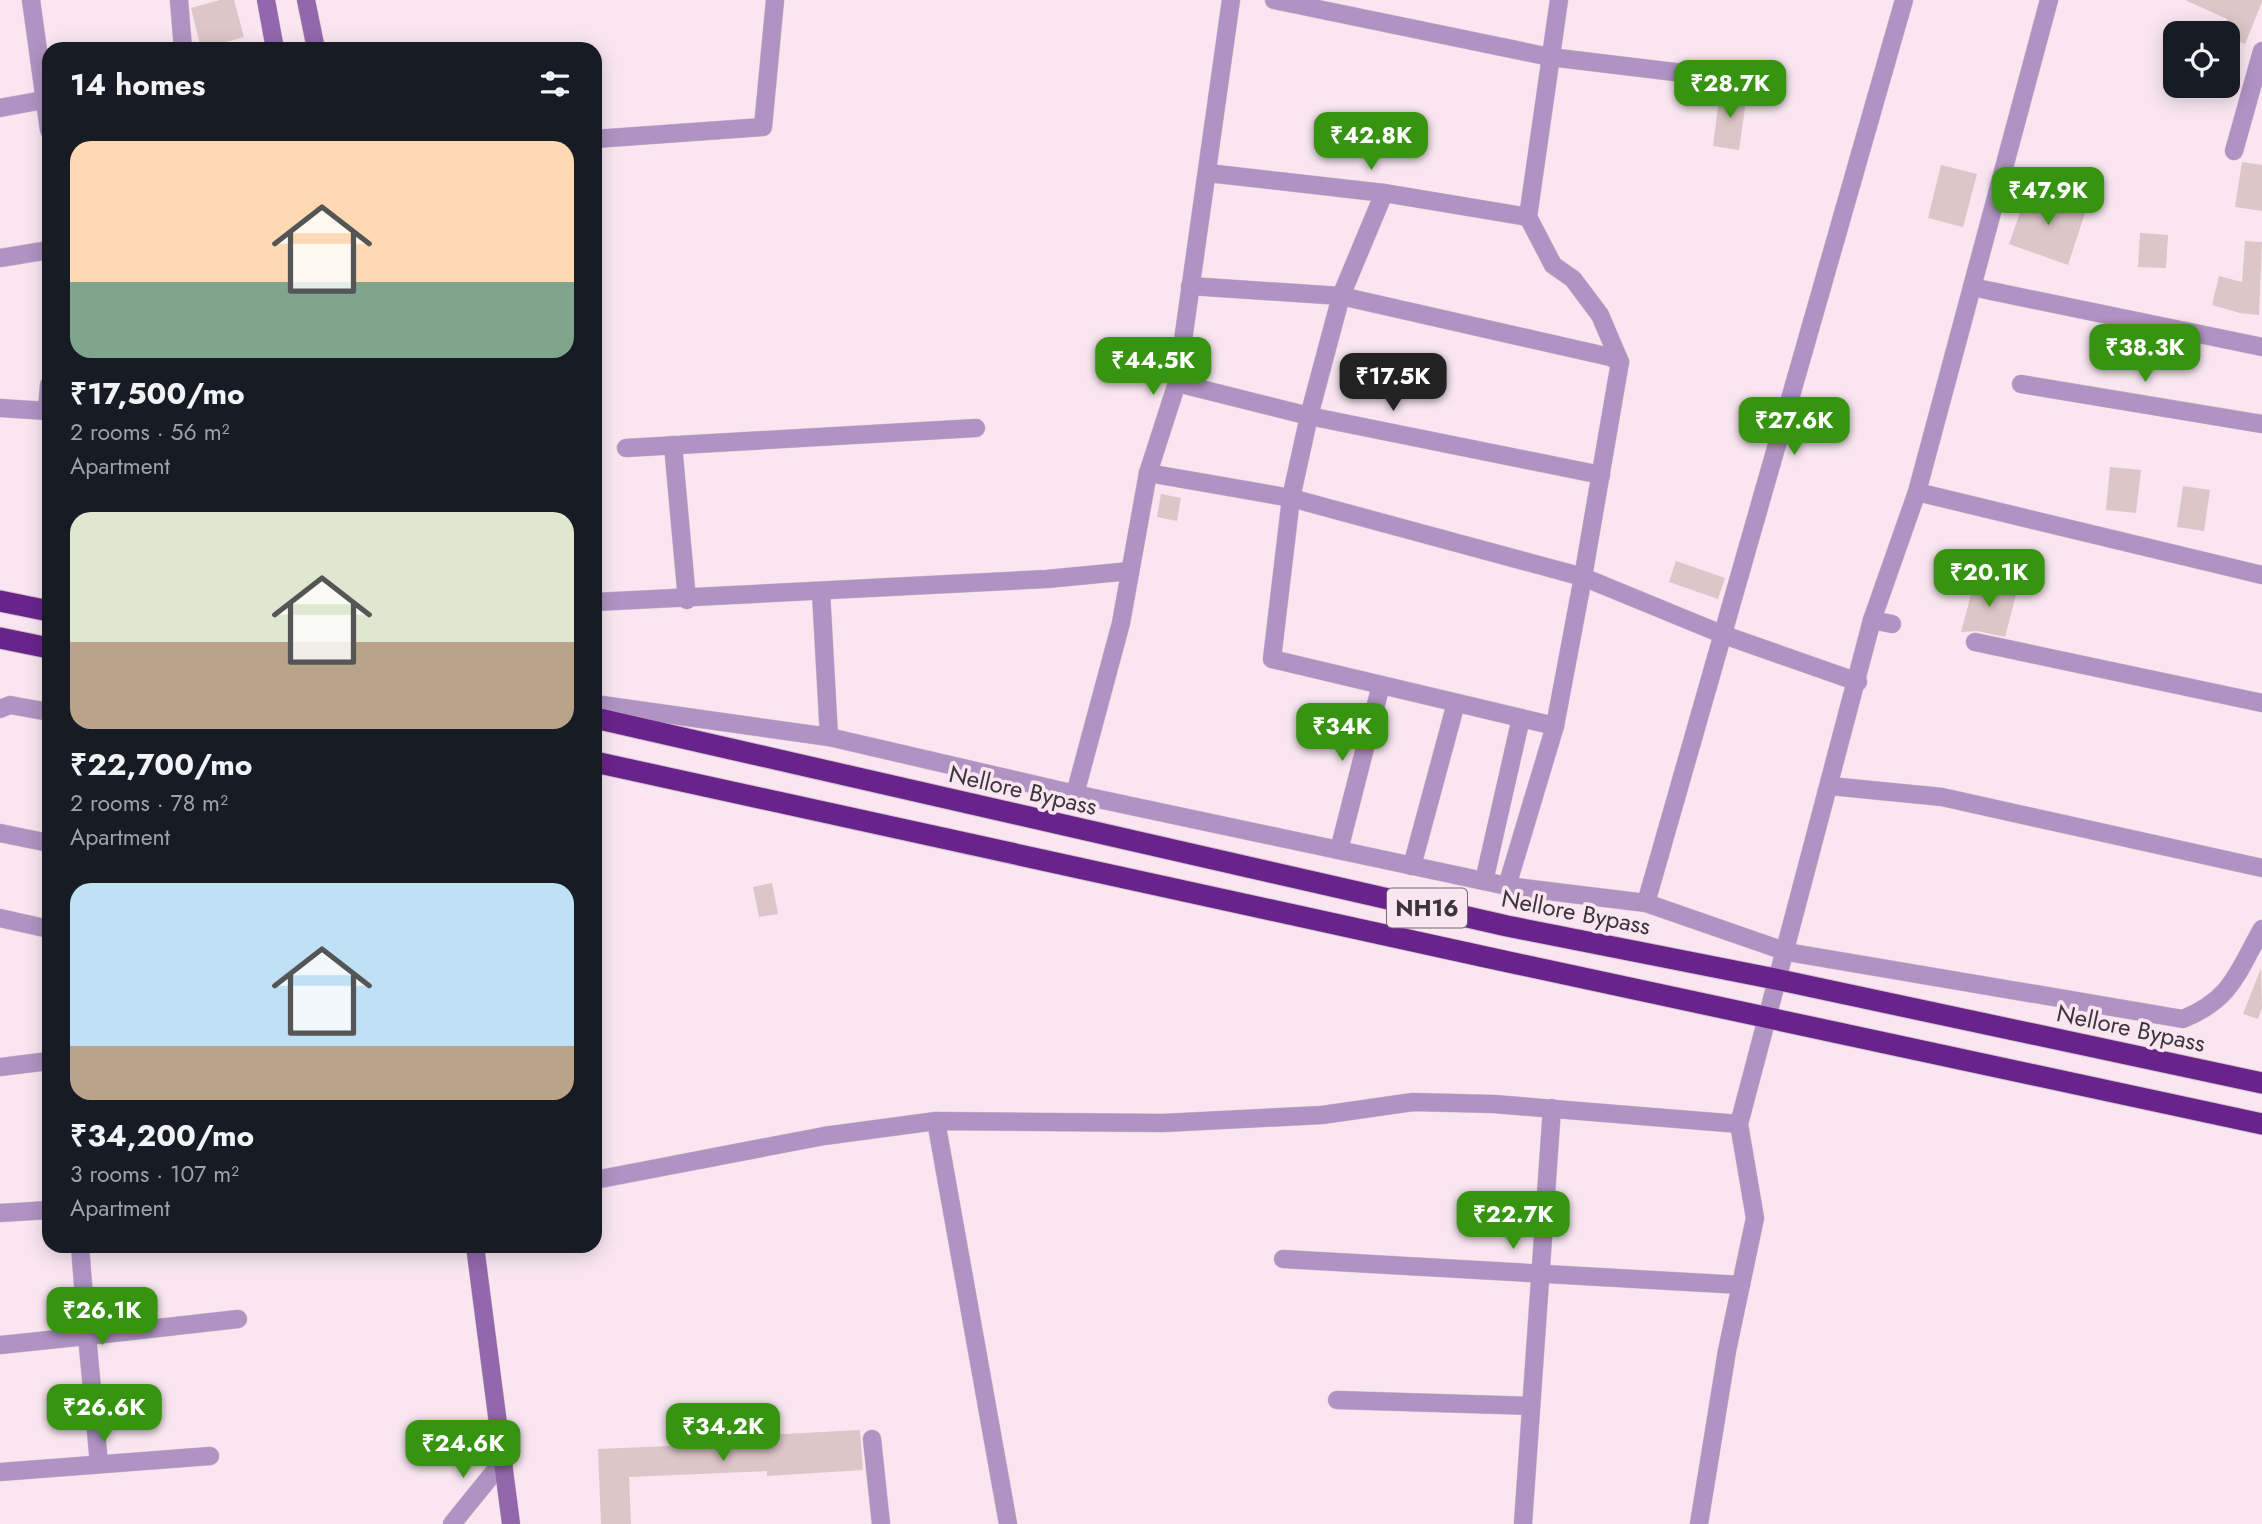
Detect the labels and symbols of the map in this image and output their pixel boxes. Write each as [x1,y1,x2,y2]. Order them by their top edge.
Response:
pin: ₹28.7K [1673,60,1787,120]
pin: ₹42.8K [1314,113,1428,172]
pin: ₹47.9K [1991,168,2105,227]
pin: ₹38.3K [2088,324,2202,384]
pin: ₹44.5K [1096,338,1210,397]
pin: ₹17.5K [1336,354,1450,413]
pin: ₹27.6K [1737,398,1851,457]
pin: ₹20.1K [1932,550,2046,609]
pin: ₹34K [1301,704,1383,763]
street label: Nellore Bypass [945,756,1101,824]
street label: Nellore Bypass [1499,880,1653,944]
road number: NH16 [1387,888,1467,928]
street label: Nellore Bypass [2053,995,2209,1061]
pin: ₹22.7K [1456,1192,1570,1251]
pin: ₹26.1K [45,1288,159,1347]
pin: ₹26.6K [47,1384,161,1444]
pin: ₹34.2K [666,1404,780,1463]
pin: ₹24.6K [406,1420,520,1480]

